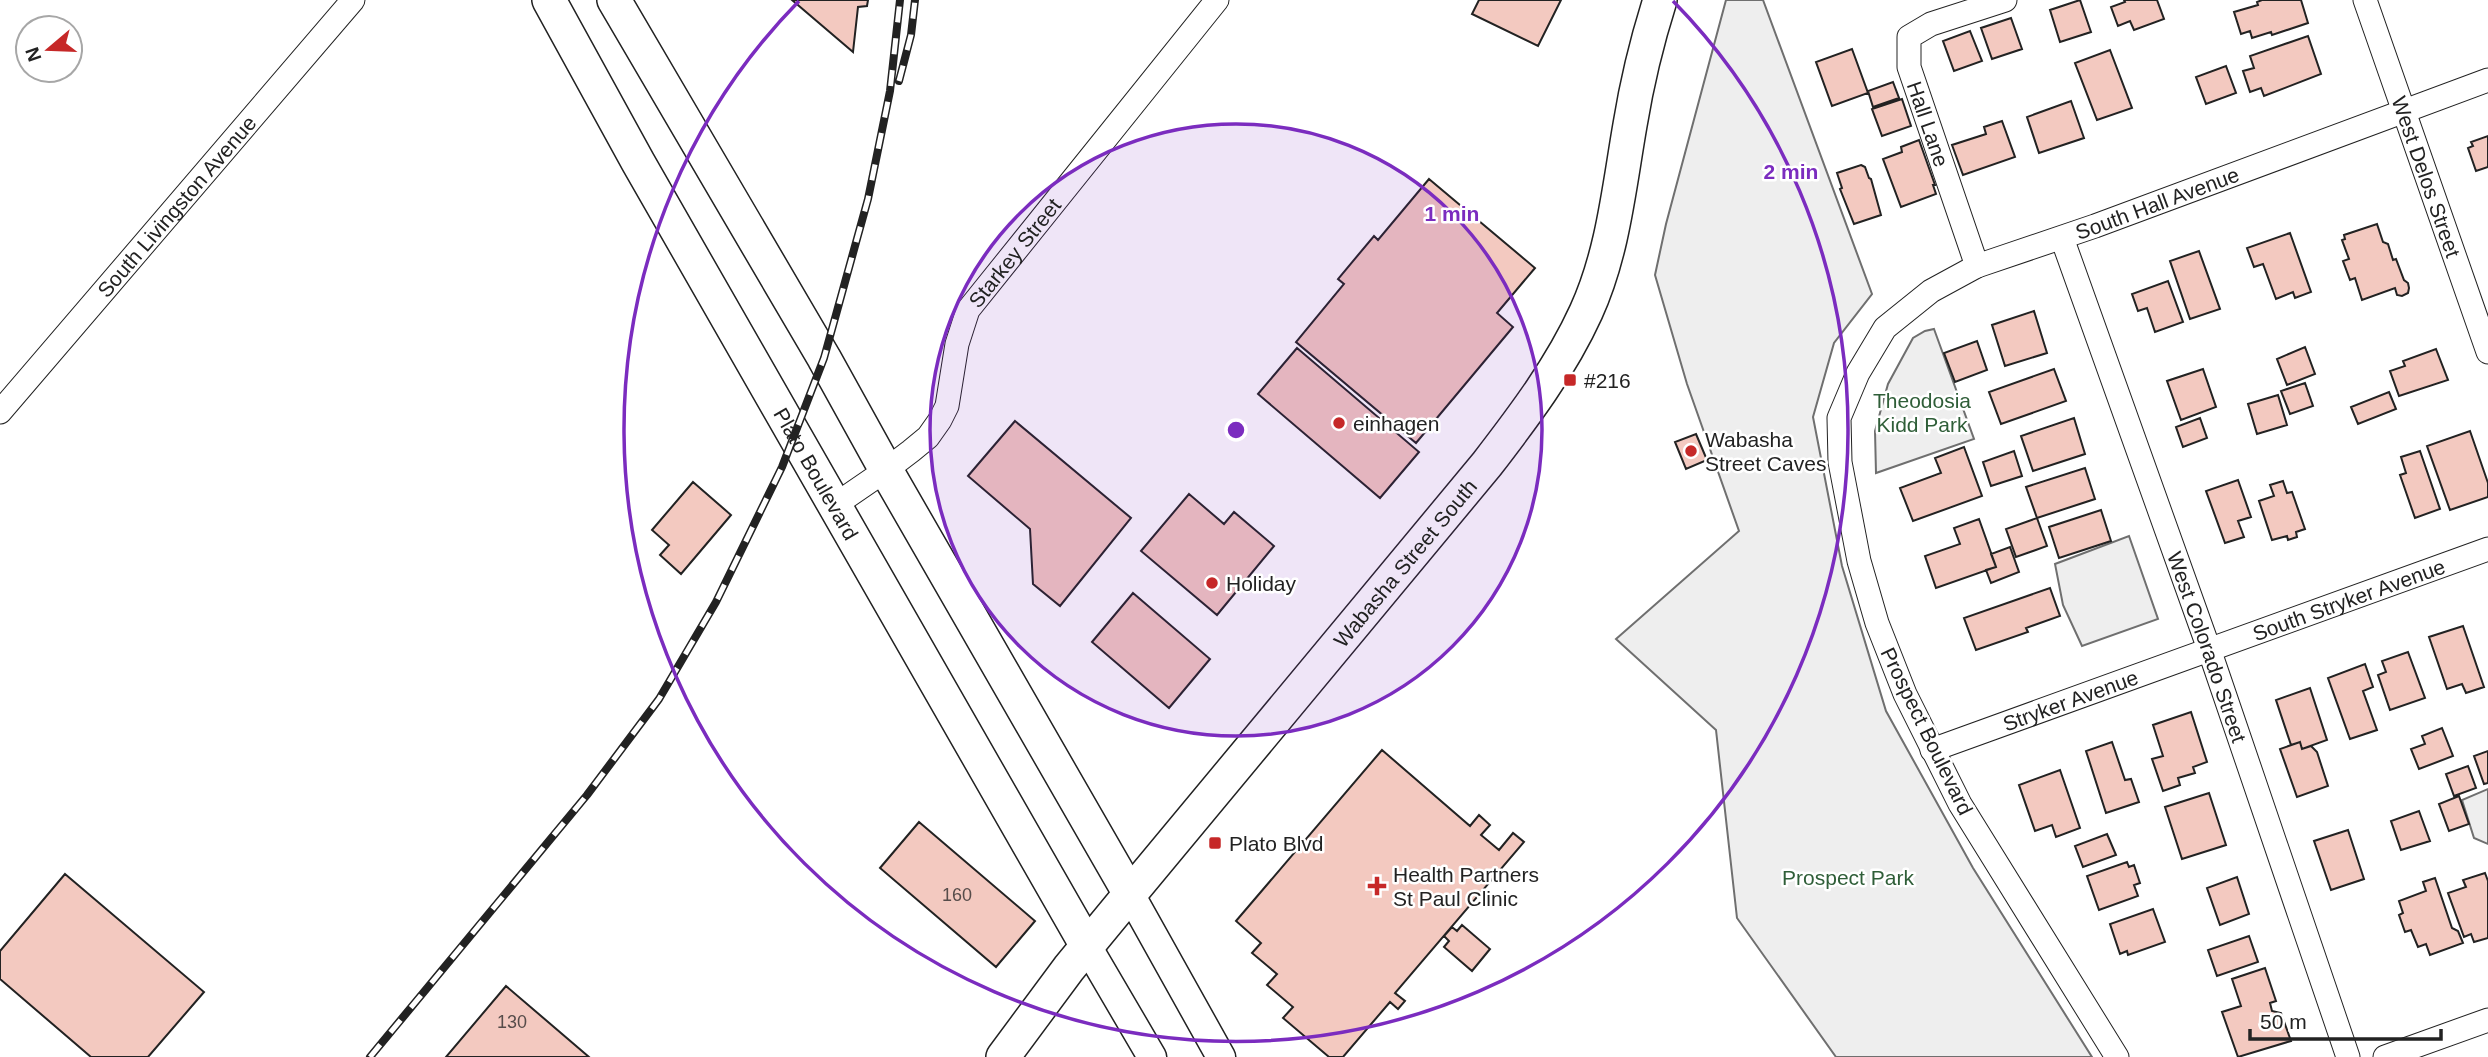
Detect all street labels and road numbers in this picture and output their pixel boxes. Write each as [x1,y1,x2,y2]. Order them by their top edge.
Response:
street label: Hall Lane [1903,78,1953,170]
street label: West Delos Street [2388,93,2465,260]
street label: South Livingston Avenue [92,111,260,301]
street label: South Hall Avenue [2072,162,2242,243]
street label: Starkey Street [964,193,1065,312]
street label: Plato Boulevard [770,404,863,544]
street label: Wabasha Street South [1329,475,1481,651]
street label: West Colorado Street [2164,548,2251,745]
street label: South Stryker Avenue [2249,554,2448,645]
street label: Prospect Boulevard [1876,644,1978,818]
street label: Stryker Avenue [2000,665,2141,735]

